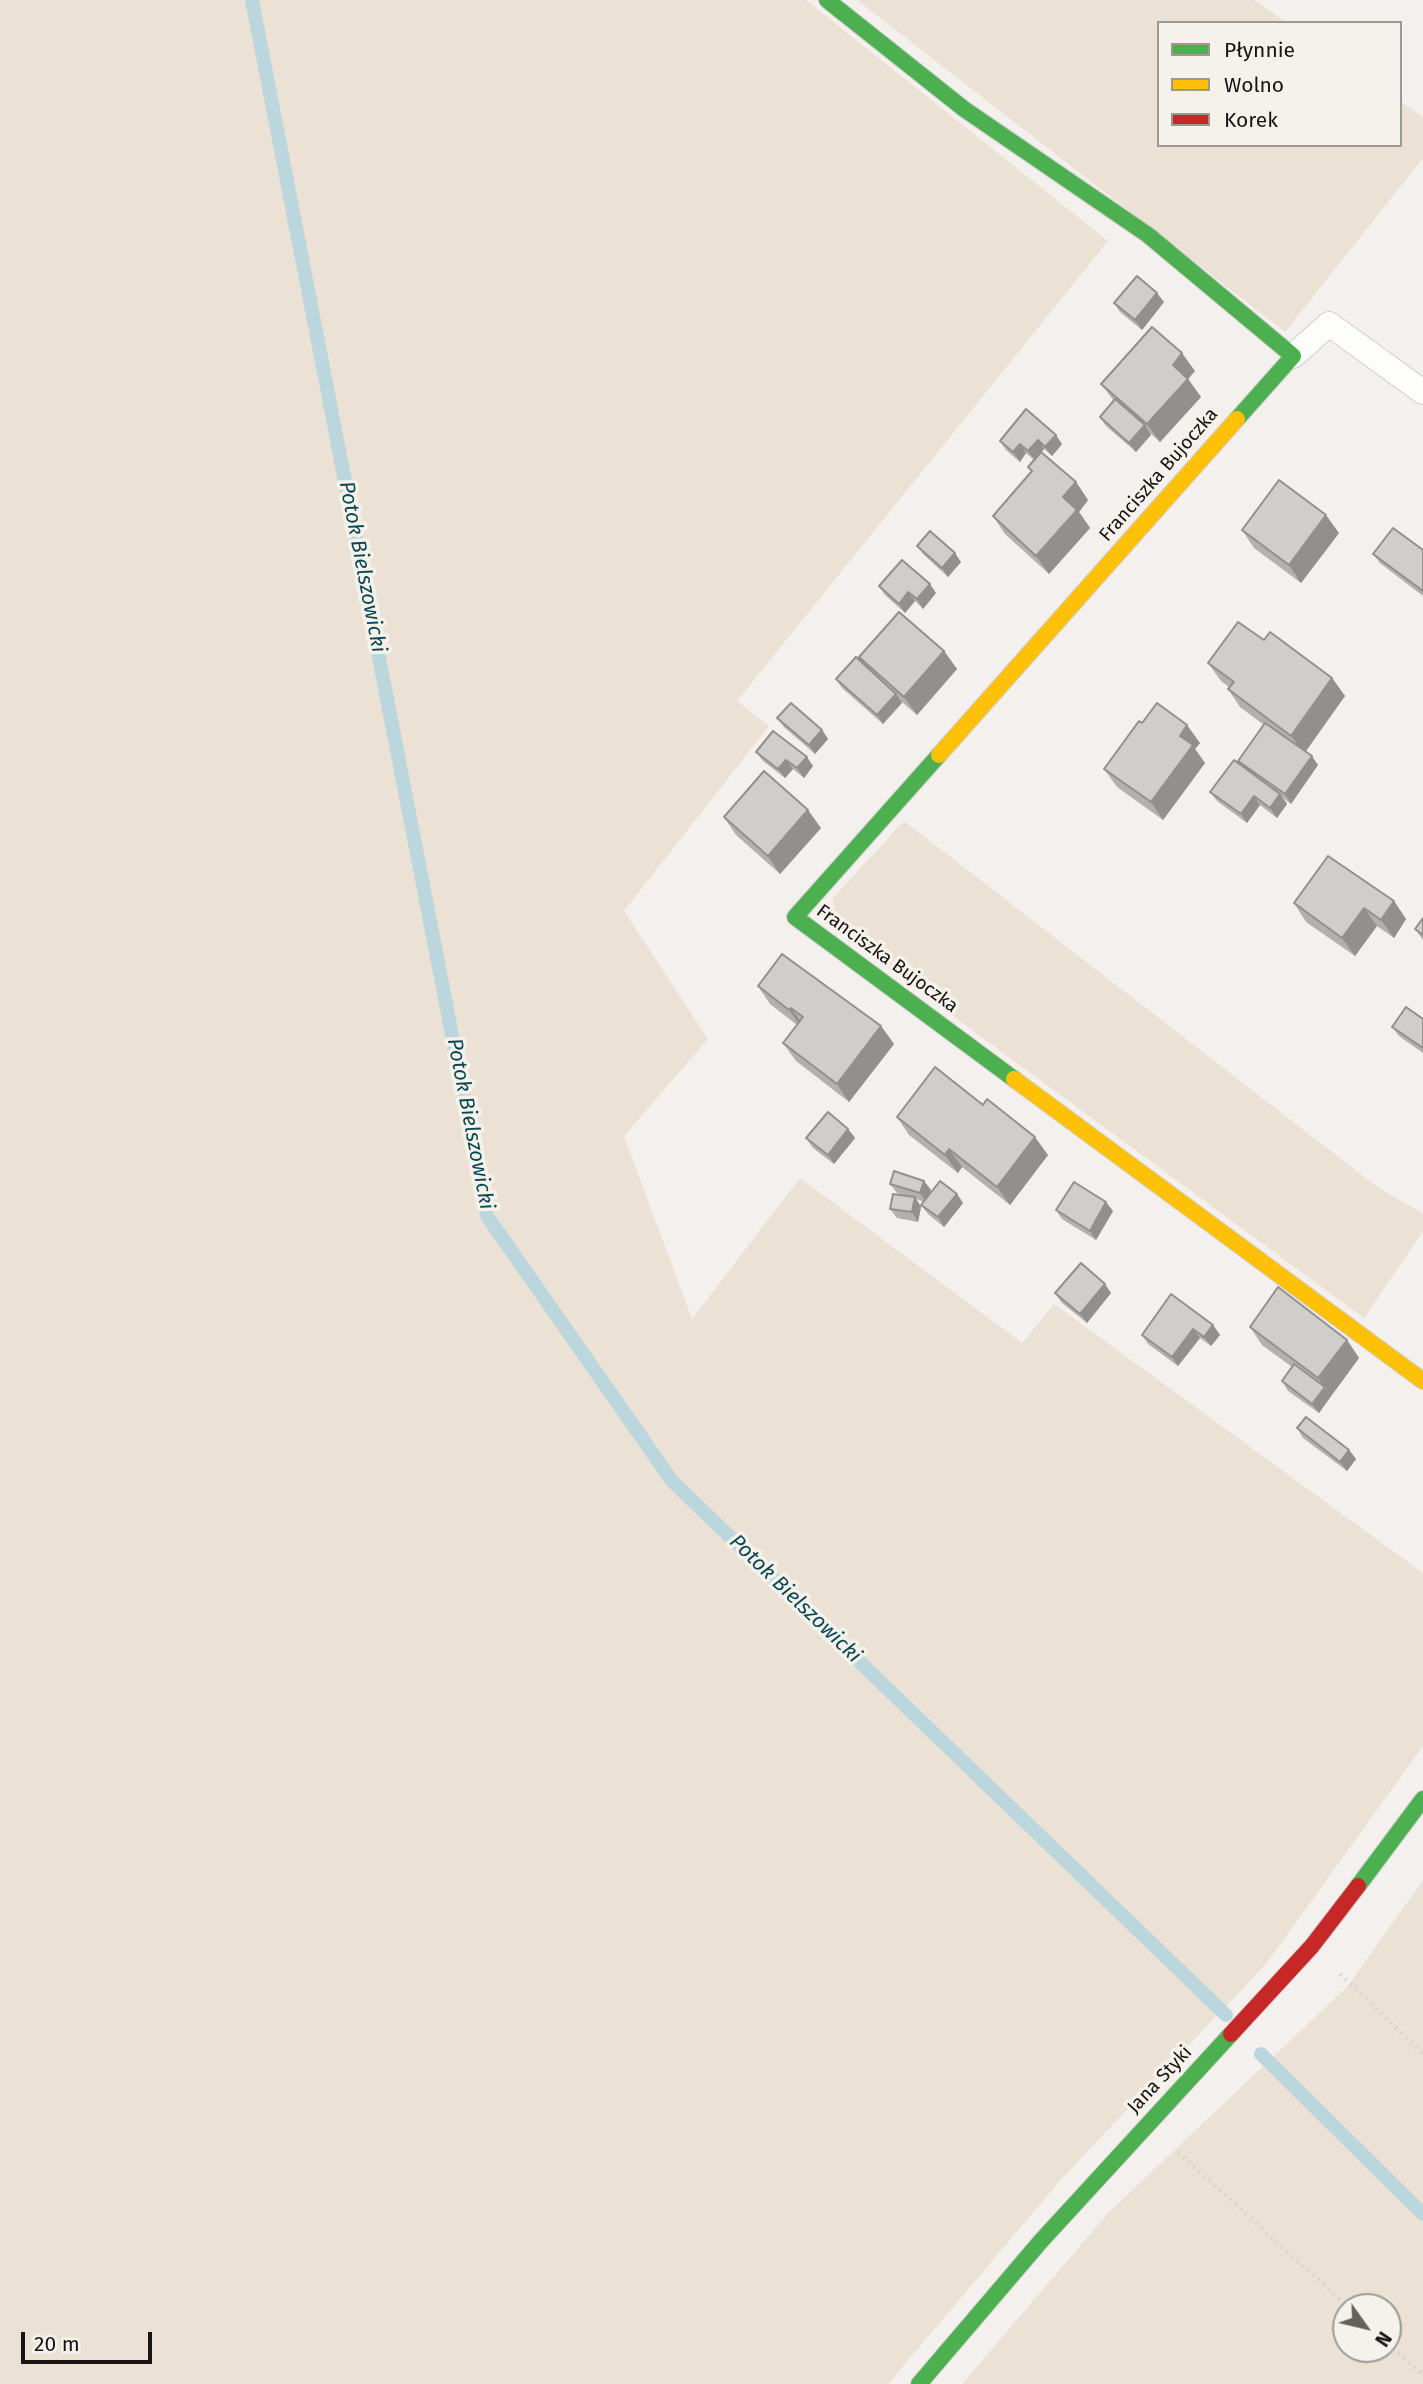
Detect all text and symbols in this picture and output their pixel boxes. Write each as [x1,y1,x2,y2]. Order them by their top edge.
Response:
legend [1157,21,1402,147]
text: Płynnie [1224,37,1295,63]
text: Wolno [1224,72,1284,98]
text: Korek [1224,107,1278,133]
street label: Franciszka Bujoczka [1095,404,1223,546]
water label: Potok Bielszowicki [333,479,391,655]
street label: Franciszka Bujoczka [812,900,962,1018]
water label: Potok Bielszowicki [441,1036,499,1212]
water label: Potok Bielszowicki [724,1530,866,1668]
street label: Jana Styki [1123,2041,1197,2119]
north arrow [1332,2293,1402,2363]
scale bar [24,2318,156,2362]
text: N [1370,2327,1396,2351]
text: 20 m [34,2331,80,2357]

